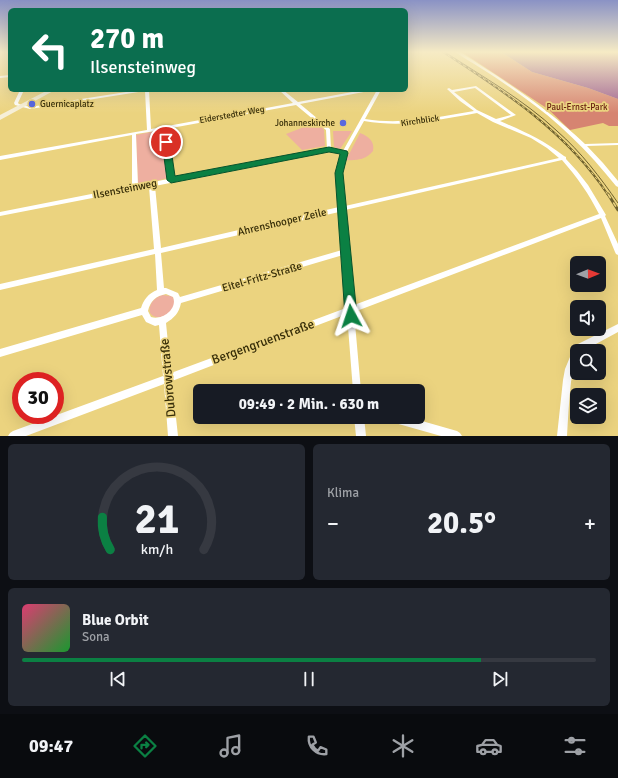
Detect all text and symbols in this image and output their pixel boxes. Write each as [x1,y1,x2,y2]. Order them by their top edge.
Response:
text: 270 m [90,22,164,56]
icon: left [24,24,76,76]
text: Ilsensteinweg [90,56,196,78]
marker: Guernicaplatz [27,99,37,109]
place label: Guernicaplatz [40,99,94,110]
park label: Paul-Ernst-Park [547,102,608,113]
street label: Eiderstedter Weg [199,104,266,126]
street label: Kirchblick [400,113,440,129]
place label: Johanneskirche [275,118,335,129]
marker: Johanneskirche [338,118,348,128]
pin [149,125,183,159]
icon: arrive [155,131,177,153]
street label: Ilsensteinweg [92,176,158,202]
street label: Ahrenshooper Zeile [236,205,328,239]
north arrow [570,256,606,292]
map controls [570,256,606,424]
street label: Eitel-Fritz-Straße [221,259,303,295]
position arrow [330,295,372,337]
button: sound [570,300,606,336]
street label: Bergengruenstraße [210,316,316,368]
street label: Dubrowstraße [157,338,179,418]
button: search [570,344,606,380]
speed limit sign: 30 [12,372,64,424]
button: layers [570,388,606,424]
text: 09:49 · 2 Min. · 630 m [239,395,379,413]
text: Klima [327,485,359,501]
text: 21 [134,494,179,545]
text: 20.5° [427,505,496,542]
text: − [327,510,339,537]
text: + [584,510,596,537]
text: km/h [140,541,173,558]
text: Blue Orbit [82,611,149,629]
text: Sona [82,629,110,645]
icon: previous [107,668,129,690]
icon: pause [298,668,320,690]
icon: next [489,668,511,690]
icon: directions [131,732,159,760]
icon: music [217,732,245,760]
icon: phone [303,732,331,760]
icon: climate [389,732,417,760]
icon: car [475,732,503,760]
icon: filters [561,732,589,760]
text: 09:47 [29,735,73,757]

